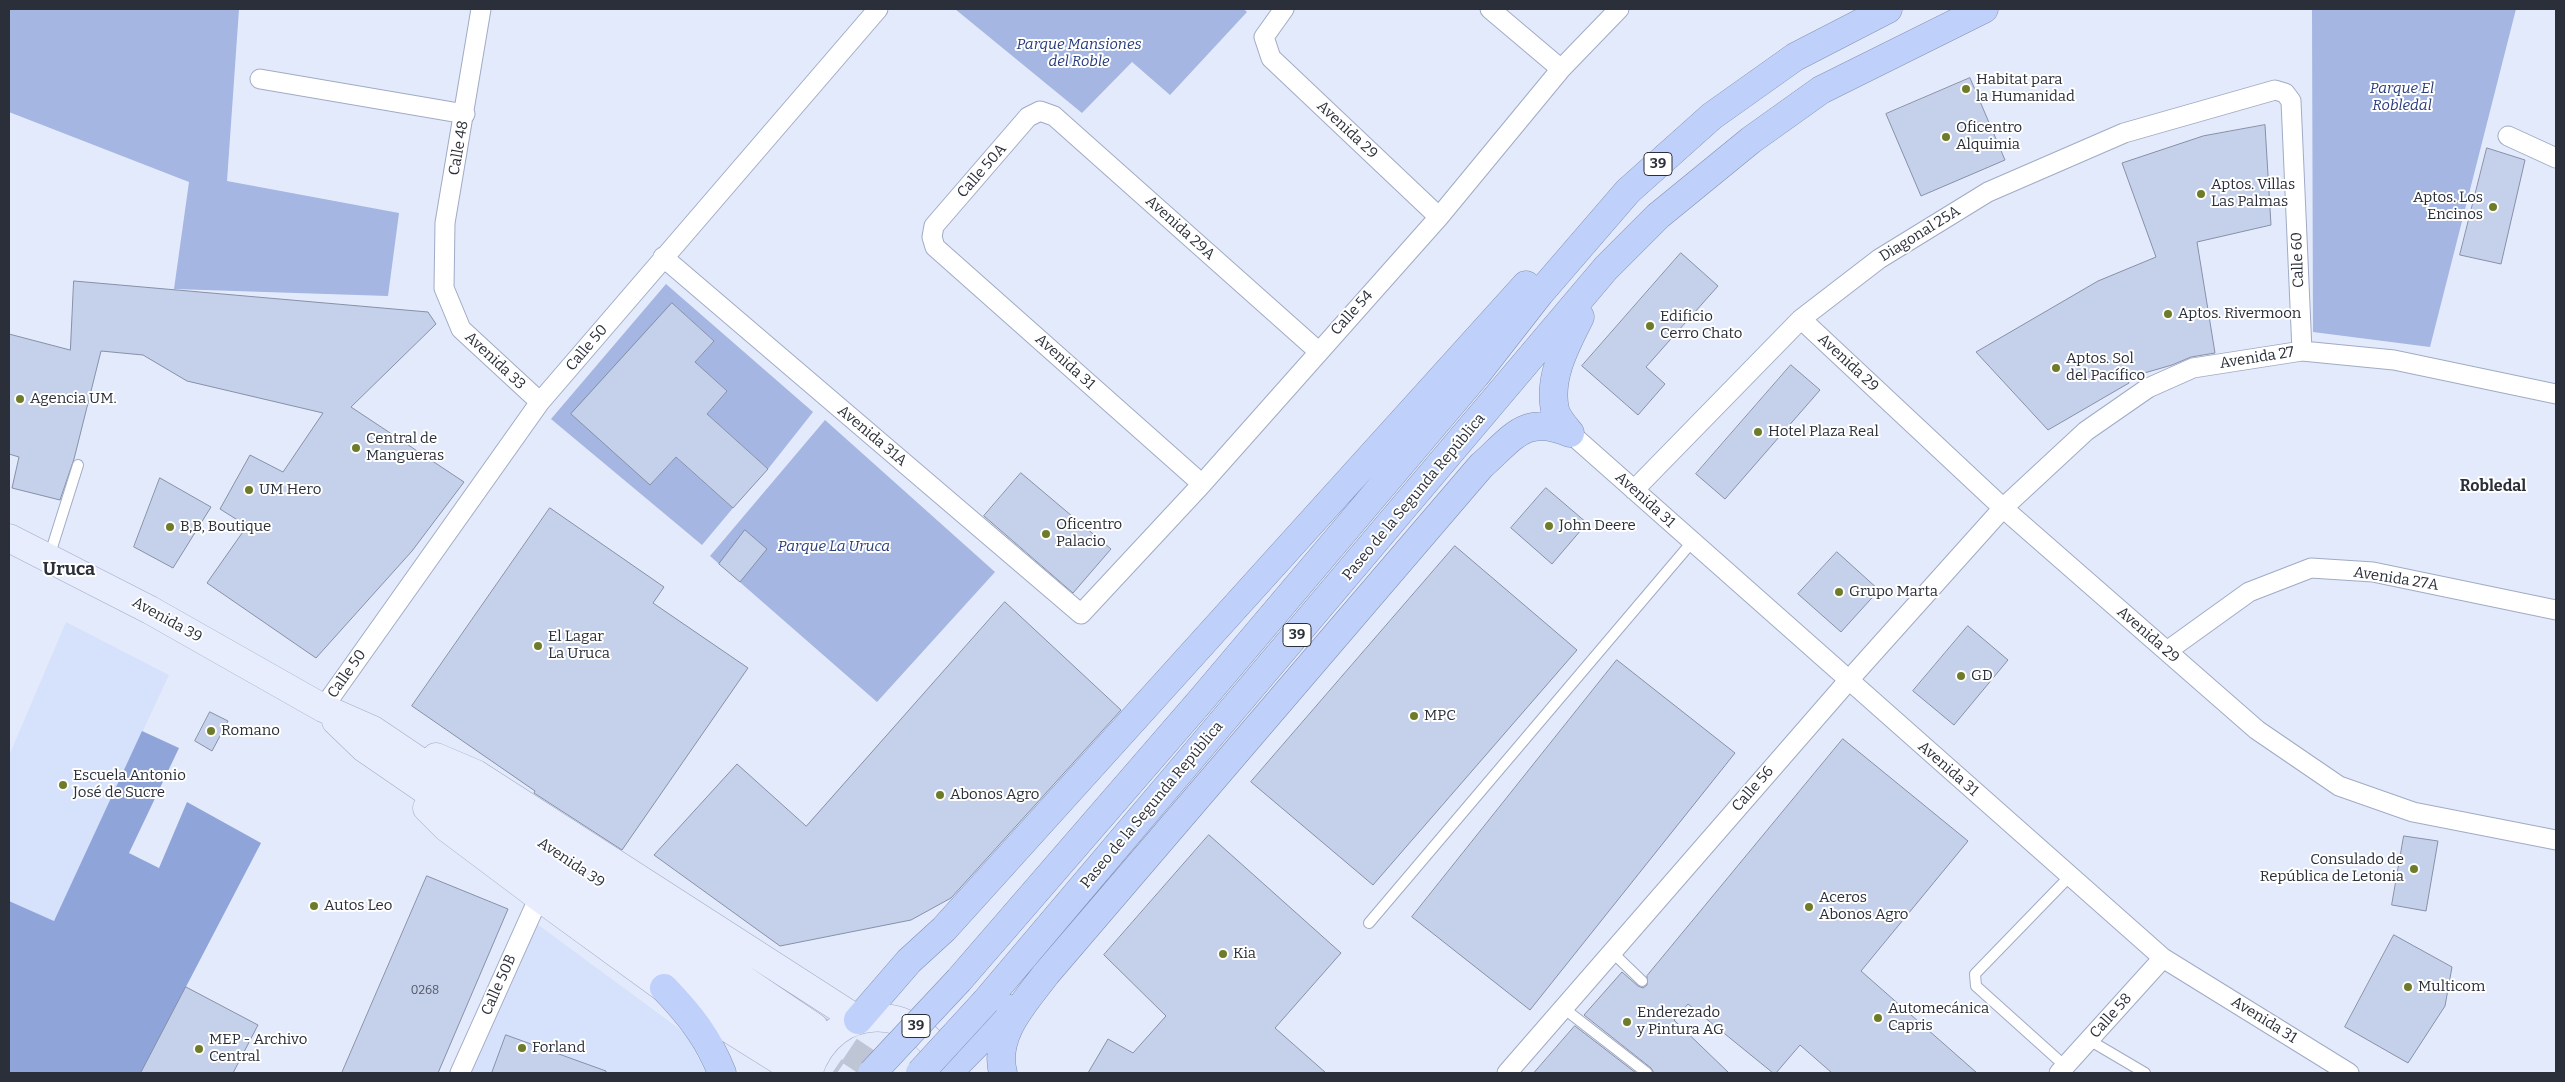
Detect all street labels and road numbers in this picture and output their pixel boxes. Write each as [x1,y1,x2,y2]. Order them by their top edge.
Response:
street label: Avenida 29 [1313,97,1381,163]
street label: Calle 48 [445,119,473,177]
street label: Calle 50A [954,140,1010,202]
road number: 39 [1644,152,1672,175]
street label: Avenida 29A [1142,192,1218,264]
street label: Diagonal 25A [1876,202,1964,266]
street label: Calle 60 [2288,232,2308,288]
street label: Calle 54 [1327,287,1377,339]
street label: Calle 50 [562,321,612,375]
street label: Avenida 33 [461,328,529,394]
street label: Avenida 31 [1031,330,1099,394]
street label: Avenida 29 [1814,330,1882,396]
street label: Avenida 27 [2218,343,2296,373]
street label: Avenida 31A [834,402,910,470]
street label: Paseo de la Segunda República [1339,410,1489,584]
street label: Avenida 31 [1611,468,1679,532]
street label: Avenida 27A [2352,563,2440,595]
street label: Avenida 39 [129,593,205,647]
street label: Avenida 29 [2113,603,2183,667]
road number: 39 [1283,624,1311,646]
street label: Calle 50 [324,646,370,702]
street label: Paseo de la Segunda República [1077,718,1227,892]
street label: Avenida 31 [1914,738,1982,800]
street label: Calle 56 [1728,763,1778,815]
street label: Avenida 39 [534,834,608,892]
street label: Calle 50B [478,952,520,1018]
street label: Calle 58 [2086,990,2136,1042]
street label: Avenida 31 [2228,993,2300,1047]
road number: 39 [902,1014,930,1038]

